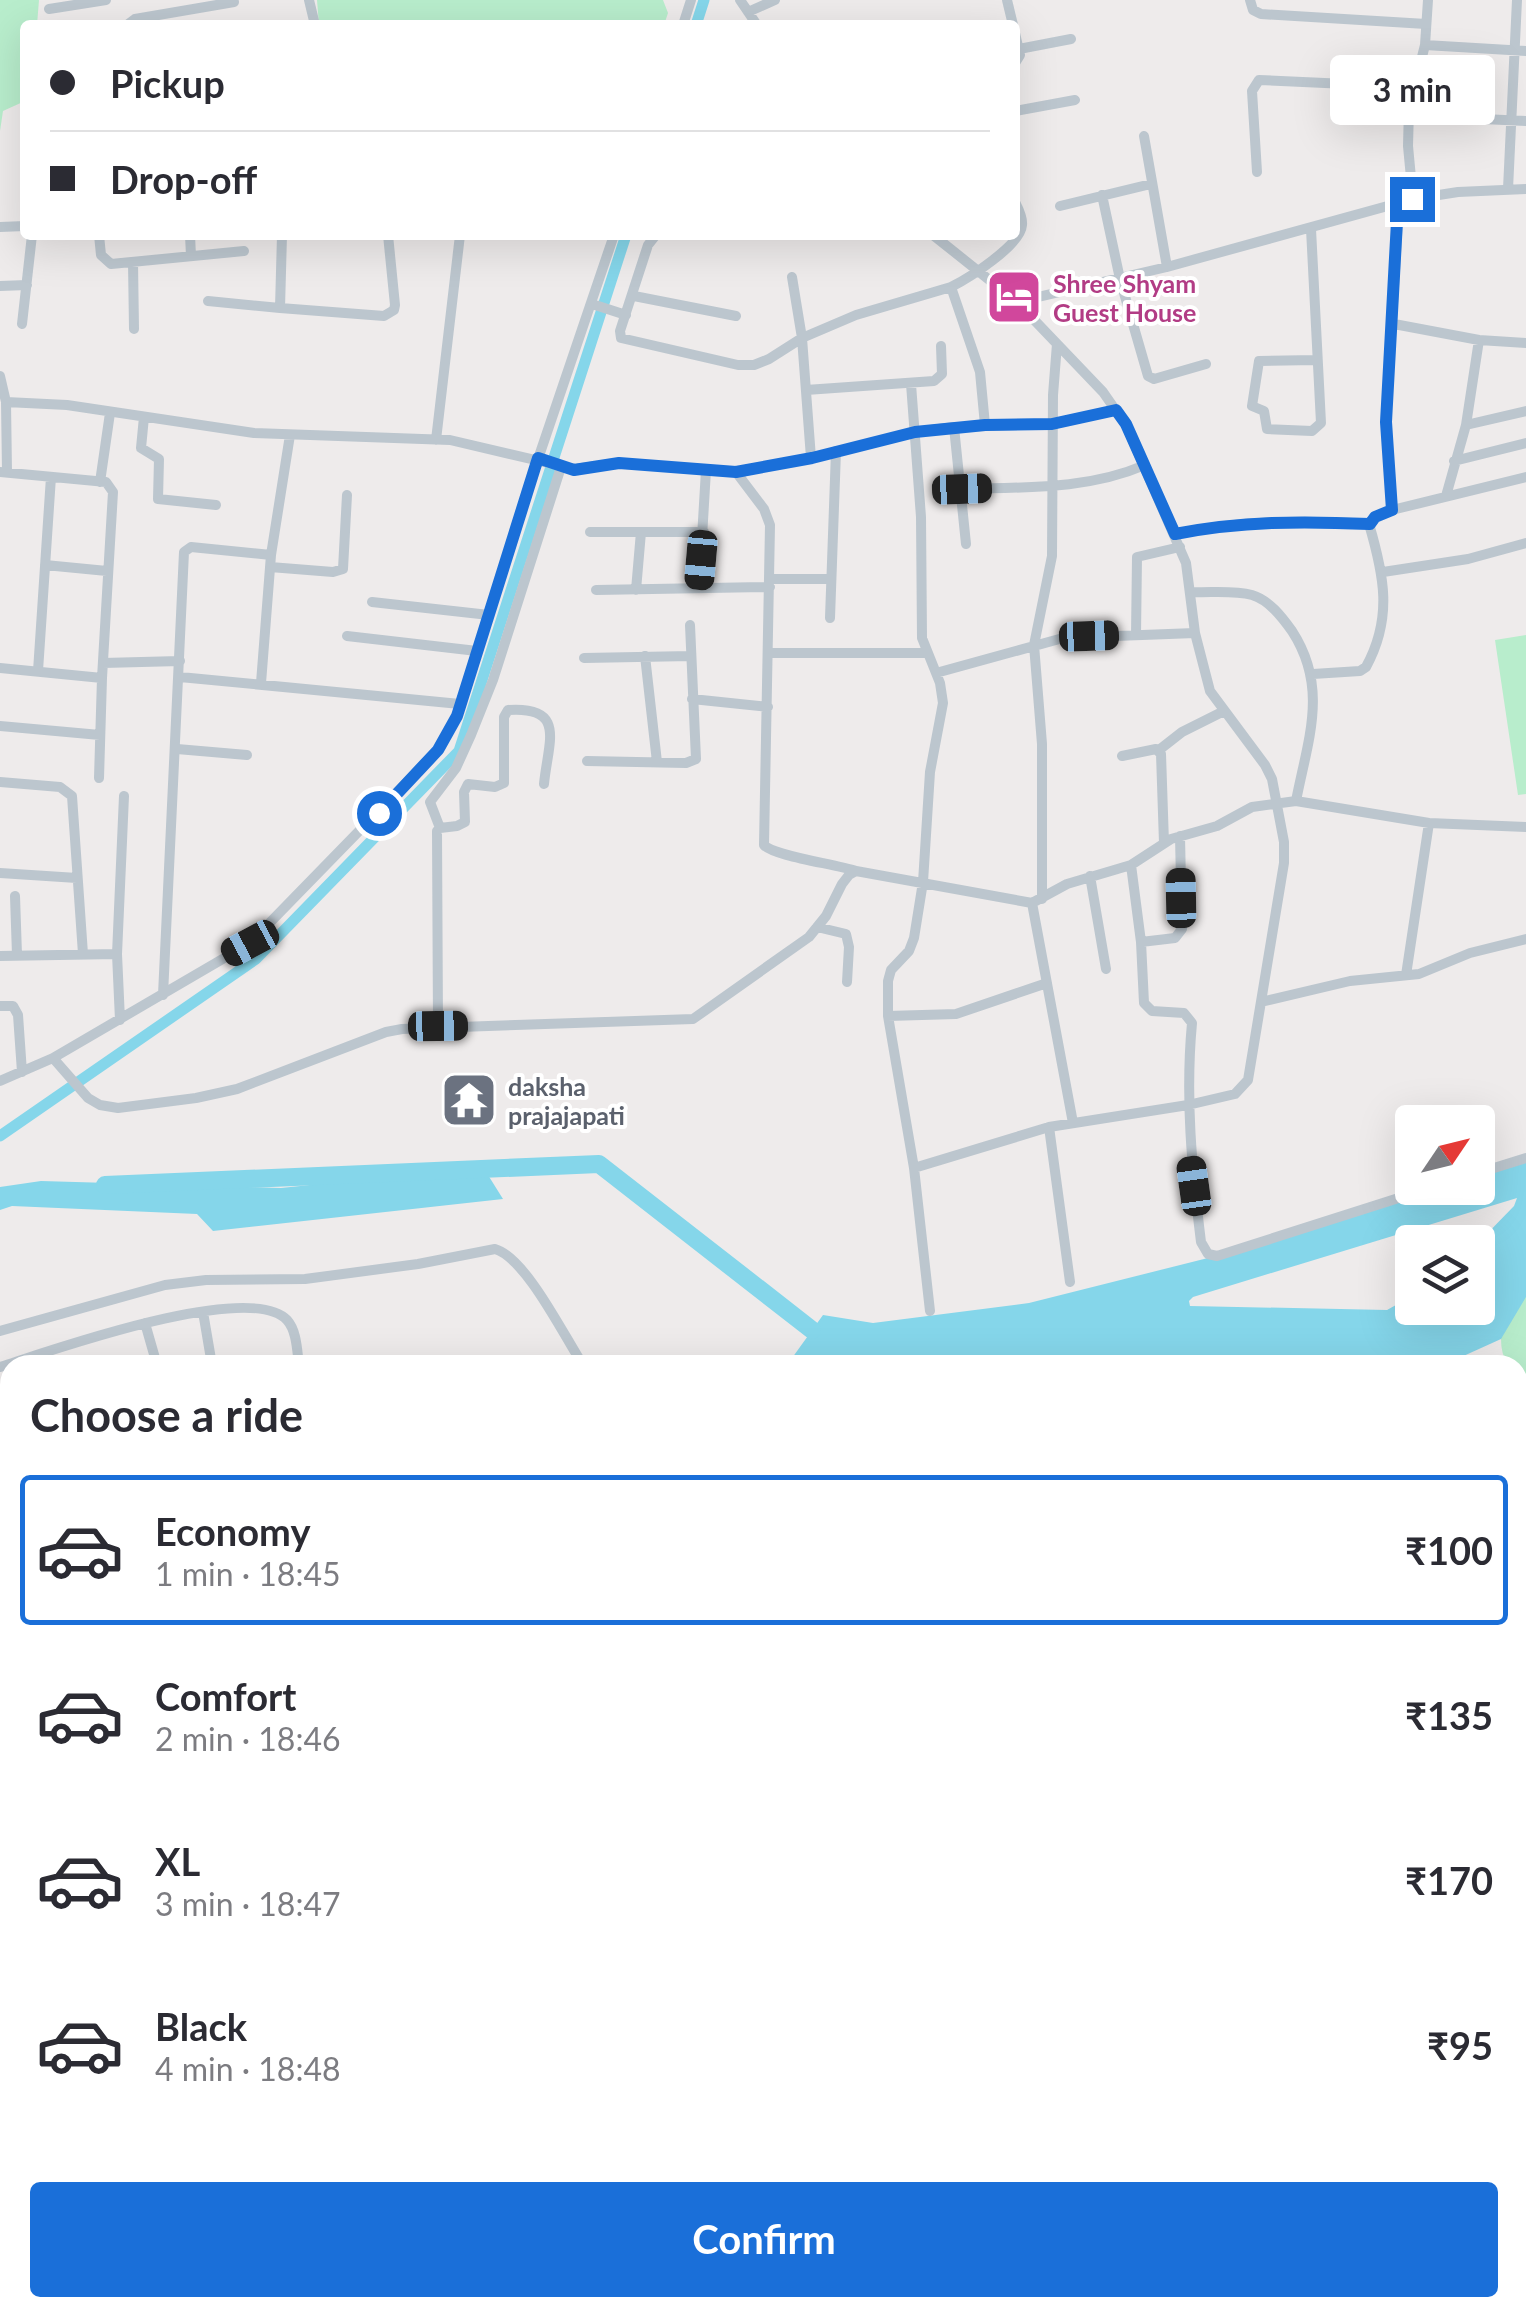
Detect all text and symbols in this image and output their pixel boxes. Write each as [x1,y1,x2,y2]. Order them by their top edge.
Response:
callout: 3 min [1330,54,1494,124]
text: Pickup [110,60,225,106]
text: 3 min [1373,70,1452,109]
text: Drop-off [110,156,257,202]
route end [1390,177,1435,222]
hotel icon: Shree Shyam Guest House [984,267,1044,327]
place label: Shree Shyam Guest House [1053,268,1196,327]
car [931,473,993,505]
car [683,529,719,591]
car [1058,620,1120,652]
route start [357,791,402,836]
car [1165,868,1197,928]
car [216,916,284,970]
car [408,1010,468,1042]
temple icon: daksha prajajapati [439,1070,499,1130]
place label: daksha prajajapati [508,1071,625,1130]
north arrow [1395,1105,1495,1205]
map controls [1395,1105,1495,1325]
car [1175,1154,1213,1218]
button: layers [1395,1225,1495,1325]
text: Choose a ride [30,1388,303,1442]
icon: car [35,1505,125,1595]
text: Economy [155,1508,310,1554]
text: ₹100 [1405,1527,1493,1573]
text: 1 min · 18:45 [155,1554,341,1593]
icon: car [35,1670,125,1760]
text: Comfort [155,1673,296,1719]
text: ₹135 [1405,1692,1493,1738]
text: 2 min · 18:46 [155,1719,341,1758]
icon: car [35,1835,125,1925]
text: XL [155,1838,200,1884]
text: ₹170 [1405,1857,1493,1903]
text: 3 min · 18:47 [155,1884,341,1923]
icon: car [35,2000,125,2090]
text: Black [155,2003,247,2049]
text: ₹95 [1427,2022,1493,2068]
text: 4 min · 18:48 [155,2049,341,2088]
button: Confirm [30,2182,1498,2297]

